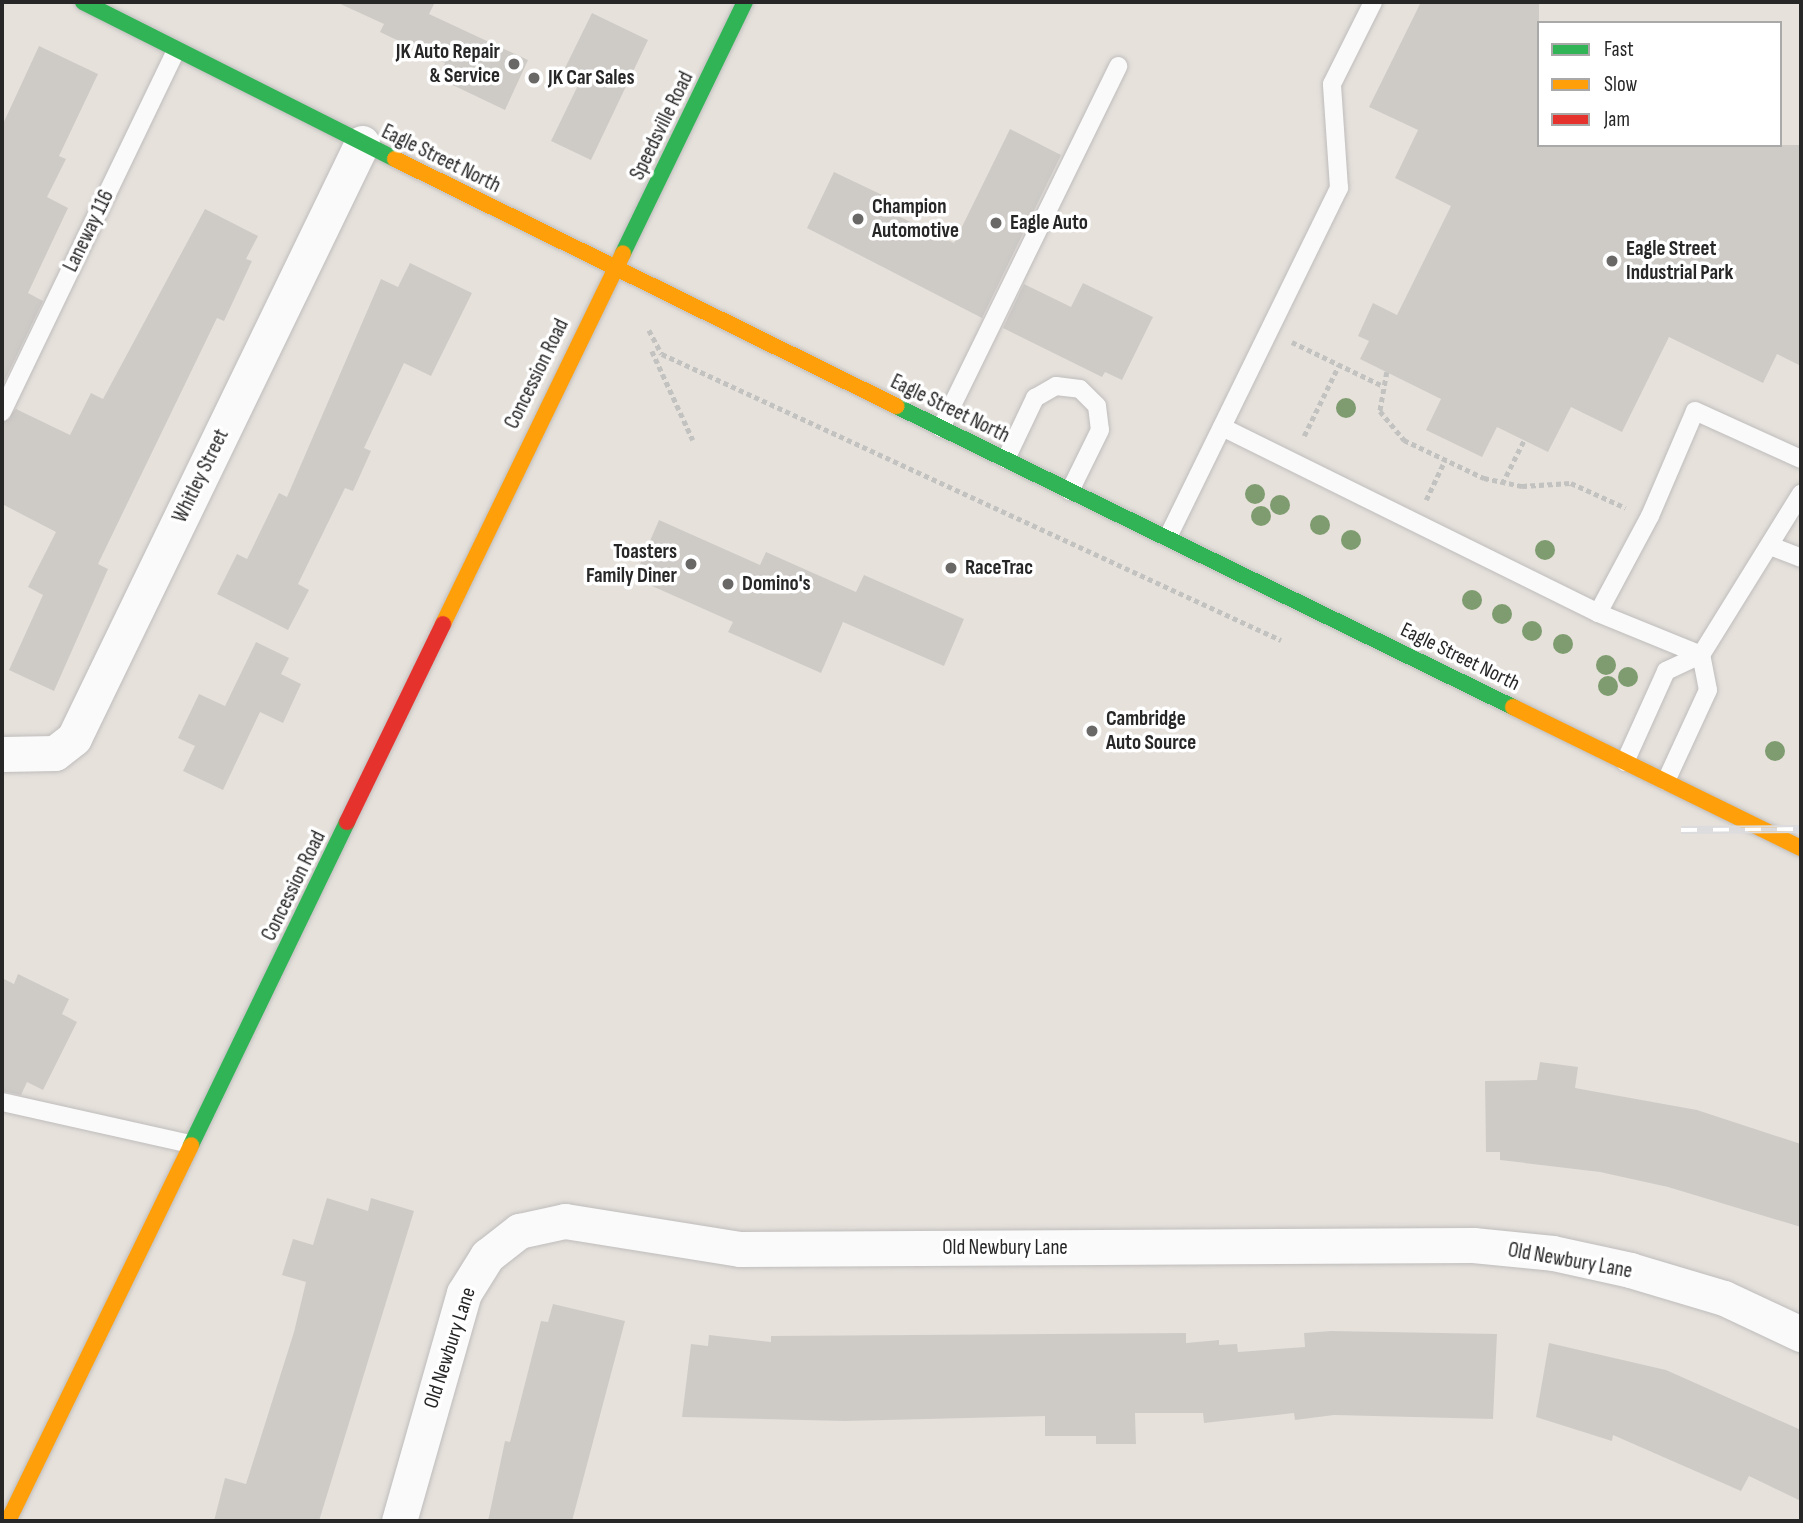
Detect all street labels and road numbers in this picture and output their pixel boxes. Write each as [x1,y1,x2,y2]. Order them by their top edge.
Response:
street label: Speedsville Road [625,68,699,184]
street label: Eagle Street North [377,119,505,199]
street label: Laneway 116 [58,186,120,276]
street label: Concession Road [500,315,574,433]
street label: Eagle Street North [886,369,1014,449]
street label: Whitley Street [168,425,234,527]
street label: Eagle Street North [1396,617,1524,697]
street label: Concession Road [257,827,331,945]
street label: Old Newbury Lane [942,1235,1068,1261]
street label: Old Newbury Lane [1506,1238,1634,1284]
street label: Old Newbury Lane [419,1284,481,1412]

